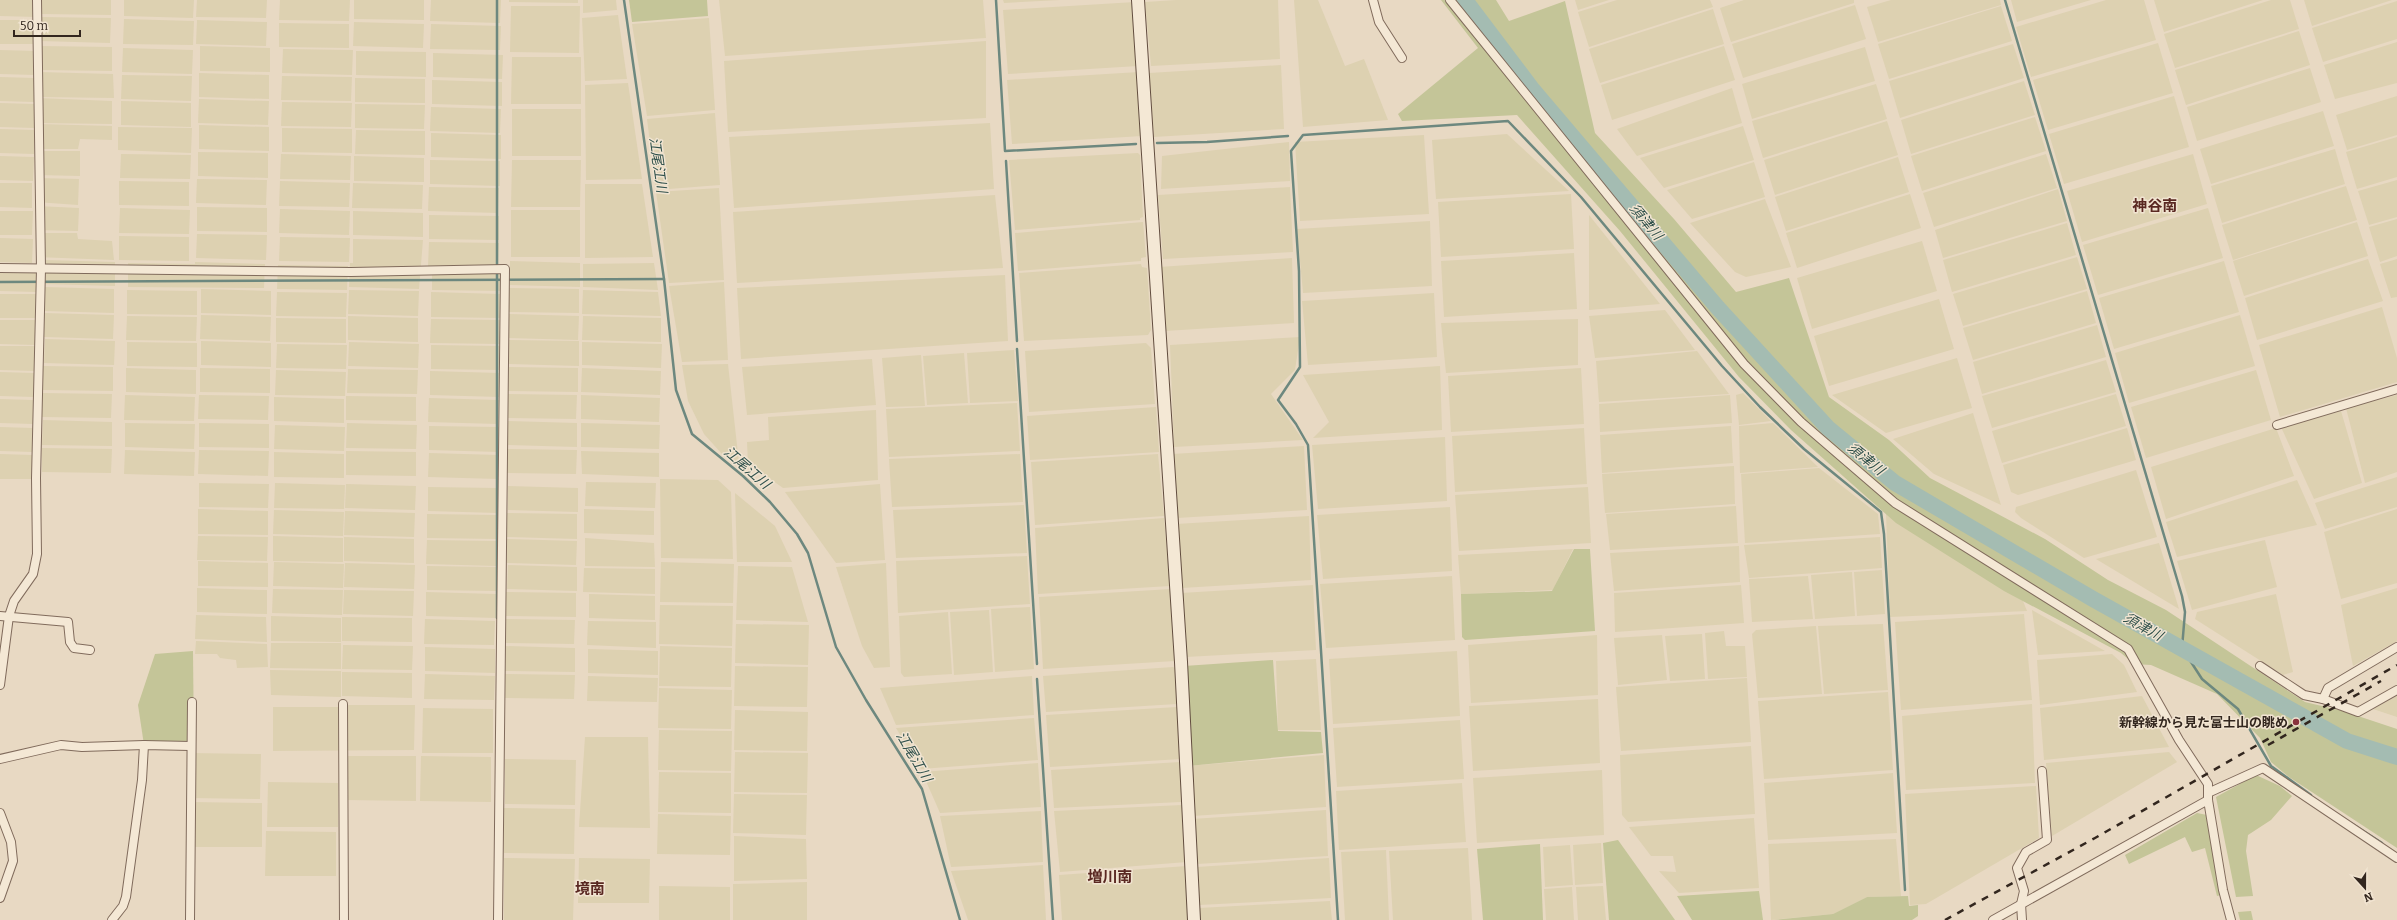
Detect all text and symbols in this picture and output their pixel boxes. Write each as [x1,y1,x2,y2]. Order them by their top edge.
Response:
scale bar [14,12,80,38]
text: 50 m [20,19,49,33]
water label: 江尾江川 [646,136,671,196]
district label: 神谷南 [2131,197,2178,215]
water label: 須津川 [1626,200,1667,245]
water label: 須津川 [1844,439,1889,480]
water label: 江尾江川 [720,443,775,494]
water label: 須津川 [2121,609,2167,646]
place label: 新幹線から見た富士山の眺め [2119,715,2288,730]
marker: 新幹線から見た富士山の眺め [2291,717,2301,727]
water label: 江尾江川 [893,729,936,787]
district label: 増川南 [1087,868,1133,886]
north arrow [2345,868,2385,908]
district label: 境南 [575,880,605,898]
text: N [2362,889,2375,905]

